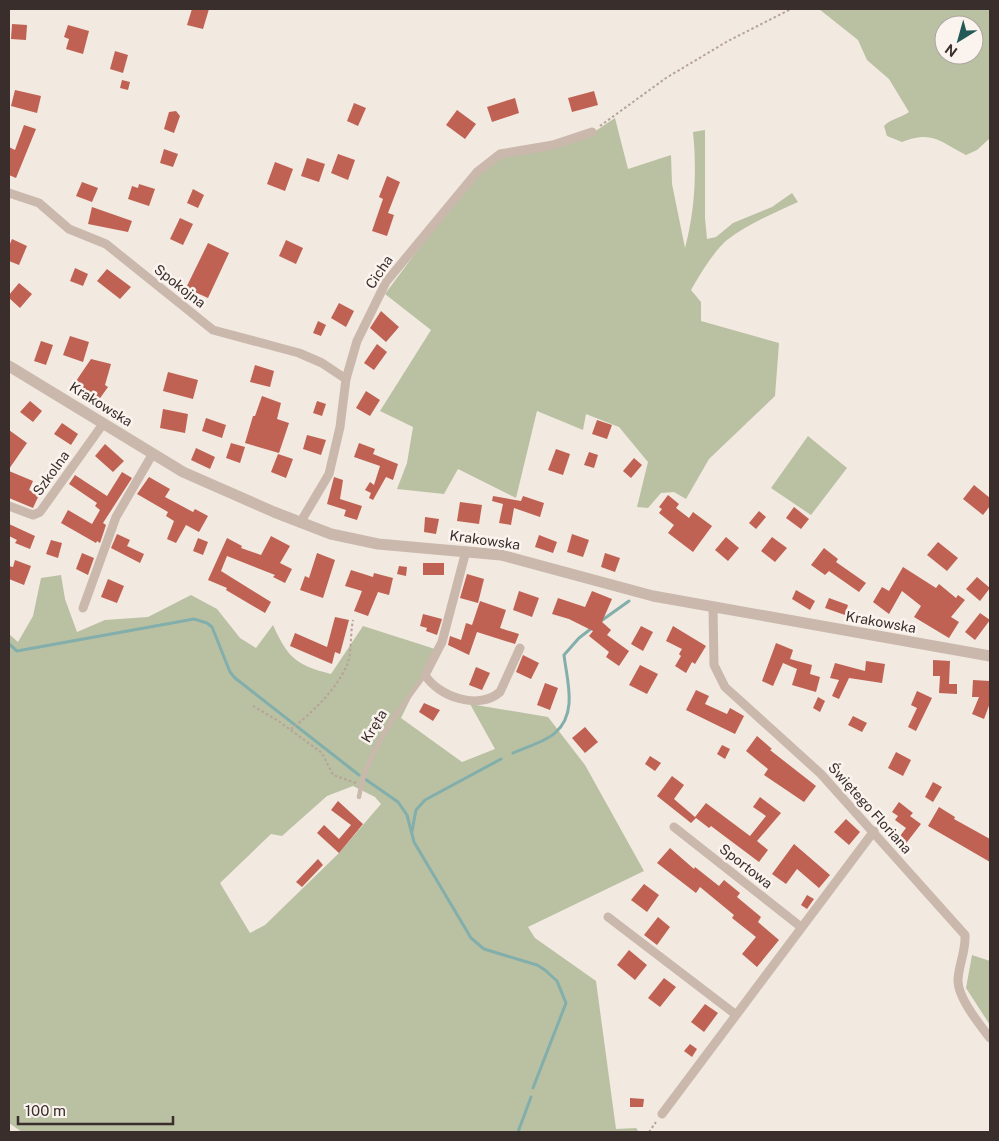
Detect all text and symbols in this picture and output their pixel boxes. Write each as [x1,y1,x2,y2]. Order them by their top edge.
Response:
north arrow [934,15,984,65]
text: N [942,41,960,60]
street label: Cicha [362,252,396,292]
street label: Spokojna [151,261,209,311]
street label: Krakowska [67,378,135,430]
street label: Szkolna [29,447,73,499]
street label: Krakowska [449,527,521,553]
street label: Krakowska [845,608,917,636]
street label: Kręta [358,707,390,745]
street label: Świętego Floriana [825,758,917,857]
street label: Sportowa [716,840,776,892]
scale bar [18,1094,172,1126]
text: 100 m [25,1102,66,1119]

